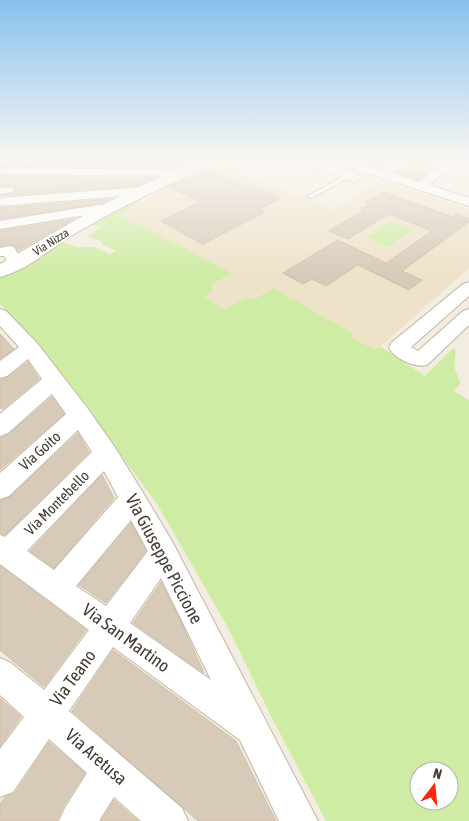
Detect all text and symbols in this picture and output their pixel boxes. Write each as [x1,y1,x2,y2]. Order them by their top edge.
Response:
street label: Via Nizza [30,225,72,259]
street label: Via Goito [16,428,64,474]
street label: Via Montebello [21,467,92,538]
street label: Via Giuseppe Piccione [121,490,207,627]
street label: Via San Martino [78,599,174,676]
street label: Via Teano [45,646,100,710]
street label: Via Aretusa [61,724,131,789]
north arrow [409,761,459,811]
text: N [431,765,444,782]

